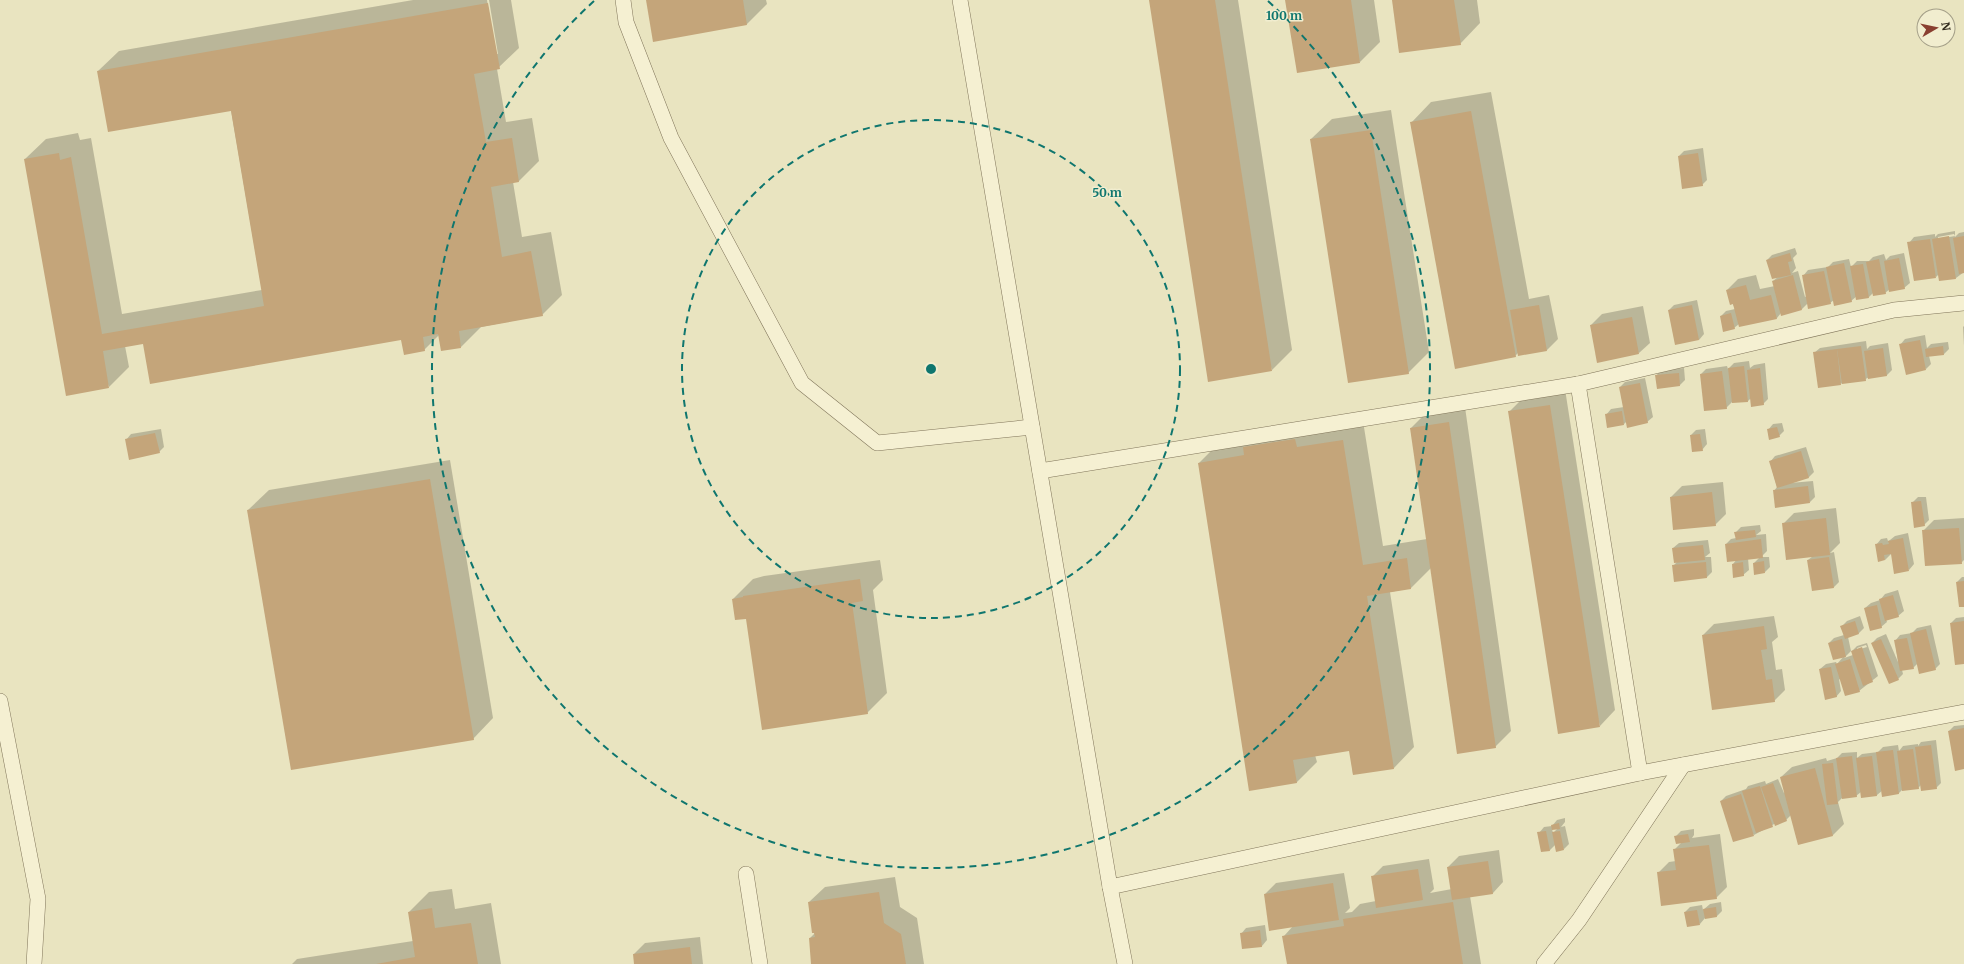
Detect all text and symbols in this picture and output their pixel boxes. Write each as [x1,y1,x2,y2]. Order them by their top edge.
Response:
text: 100 m [1266,8,1302,23]
north arrow [1916,8,1956,48]
text: N [1938,21,1954,32]
text: 50 m [1092,185,1122,200]
centre of rings [924,362,938,376]

